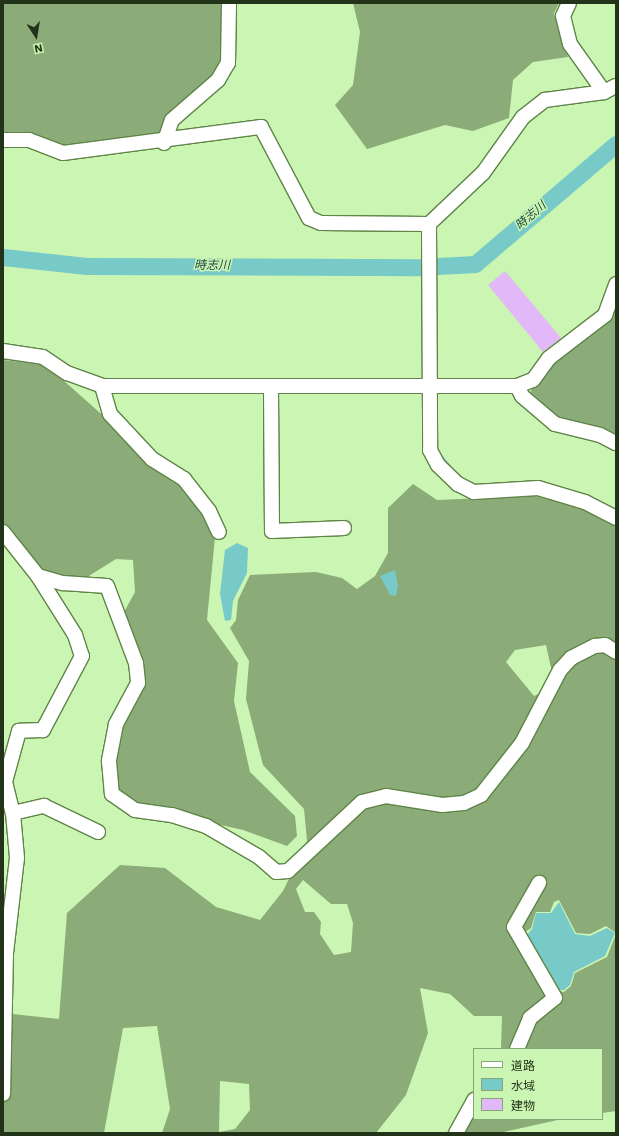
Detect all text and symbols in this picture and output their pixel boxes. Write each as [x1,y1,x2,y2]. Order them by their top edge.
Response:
north arrow [16,16,56,56]
text: N [33,41,44,55]
water label: 時志川 [513,199,549,233]
water label: 時志川 [194,259,230,273]
legend [473,1048,603,1120]
text: 道路 [511,1059,535,1073]
text: 水域 [511,1079,535,1093]
text: 建物 [511,1099,535,1113]

